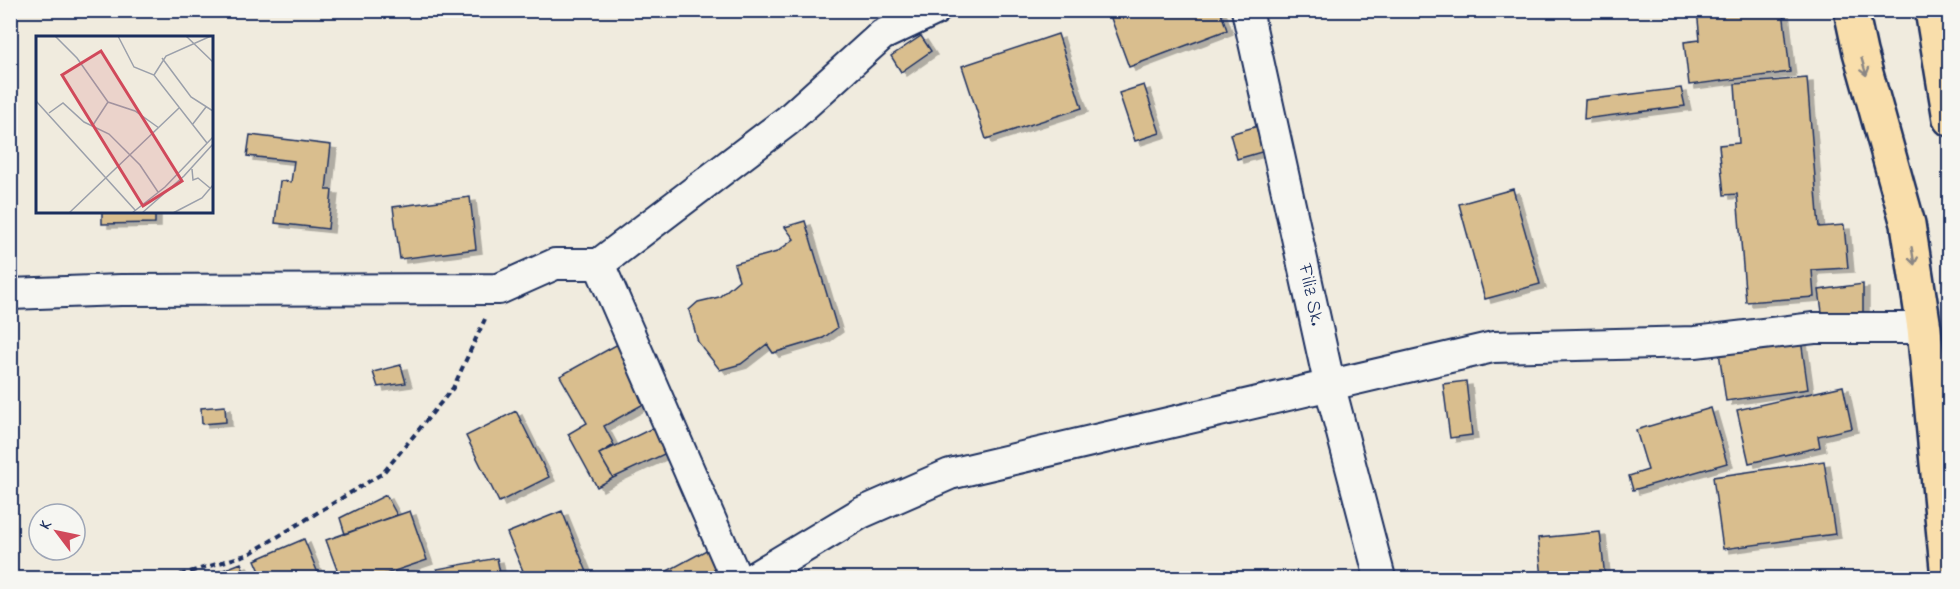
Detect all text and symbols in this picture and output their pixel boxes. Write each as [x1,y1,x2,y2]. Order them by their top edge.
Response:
inset map [36,36,213,213]
one-way arrow [1859,58,1870,77]
one-way arrow [1907,246,1918,265]
street label: Filiz Sk. [1289,260,1331,329]
north arrow [27,502,87,562]
text: K [34,514,59,535]

